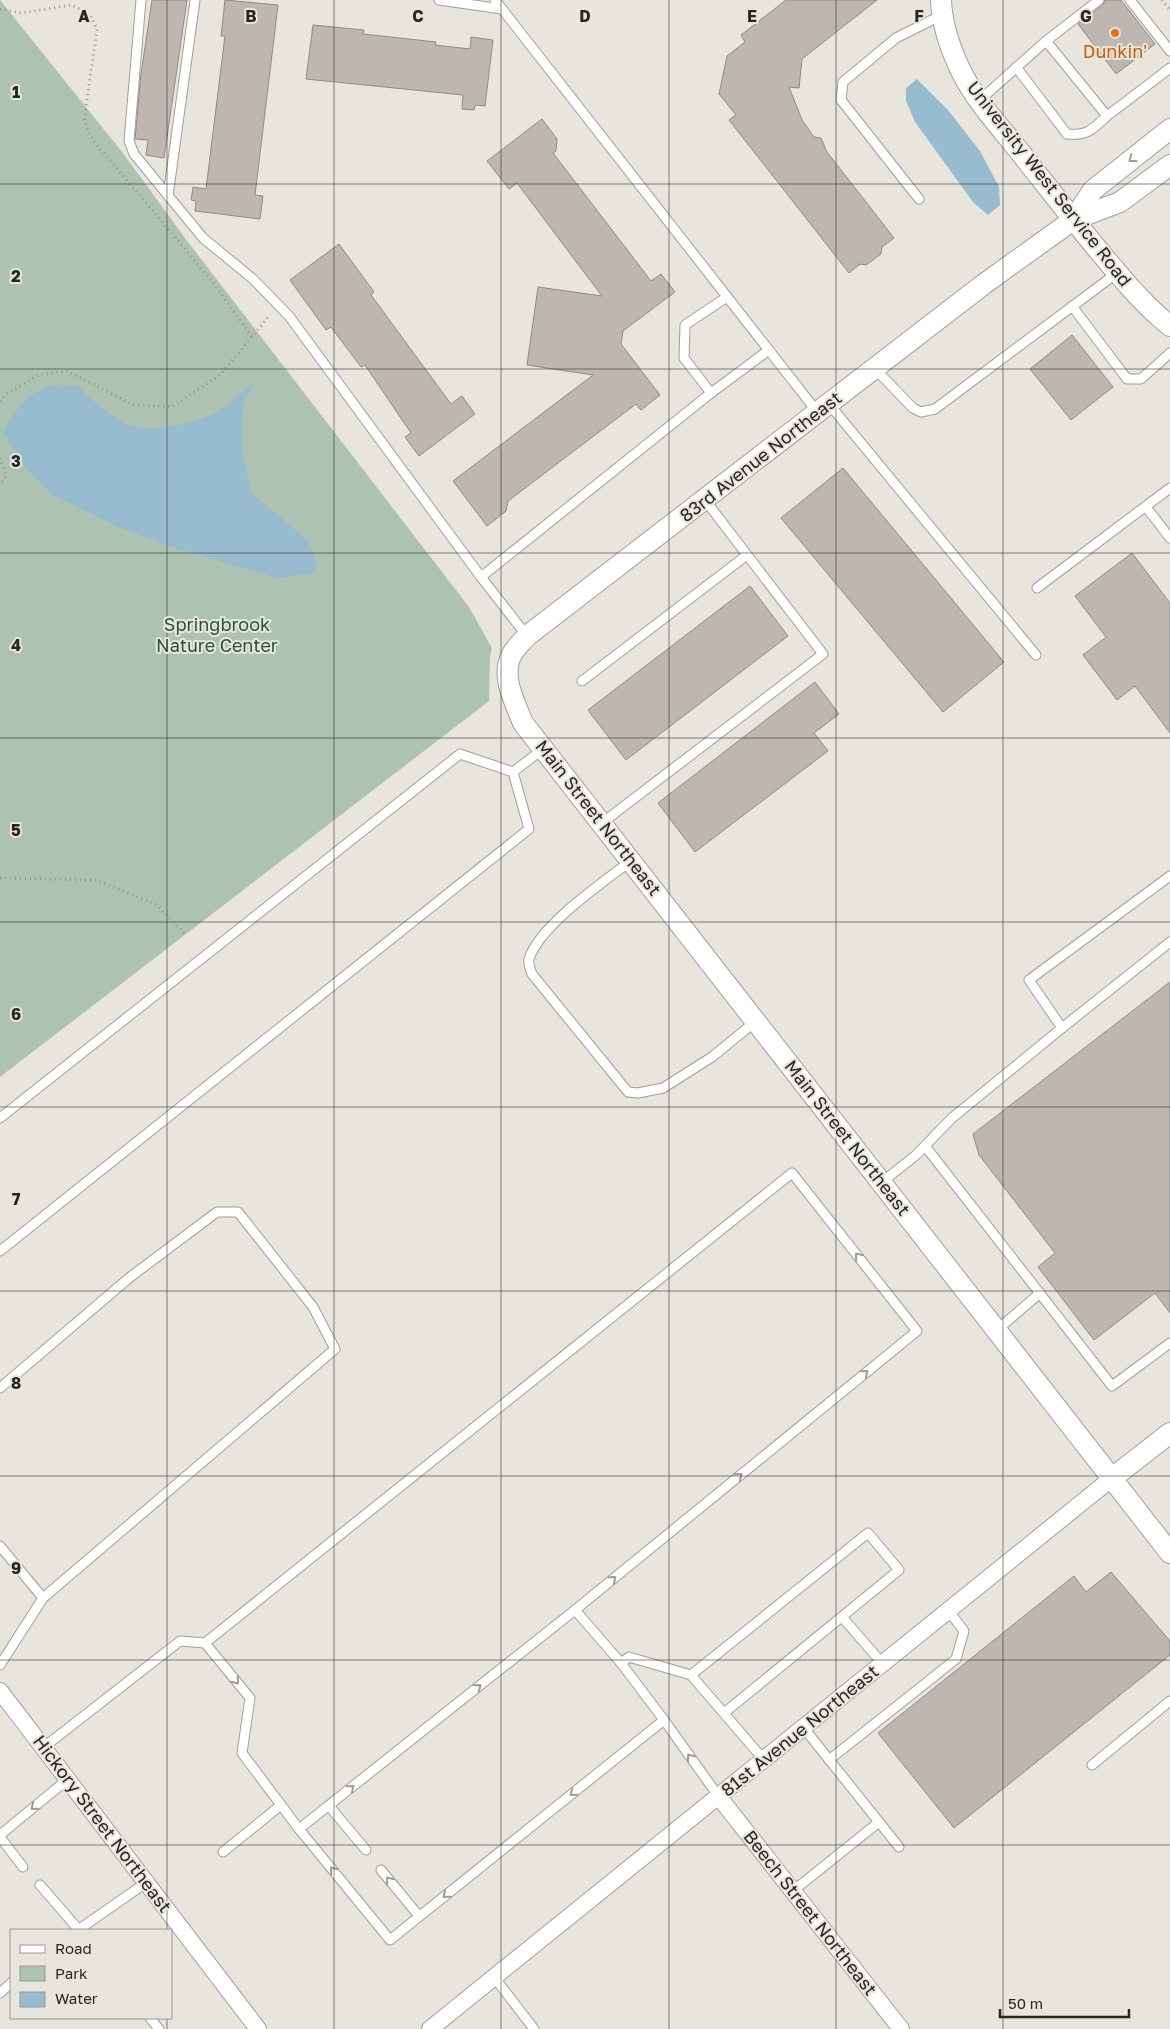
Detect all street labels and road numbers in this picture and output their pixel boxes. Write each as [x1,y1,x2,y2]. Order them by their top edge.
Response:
street label: University West Service Road [963,76,1137,290]
street label: 83rd Avenue Northeast [675,386,846,526]
street label: Main Street Northeast [531,735,666,900]
street label: Main Street Northeast [780,1055,915,1220]
street label: 81st Avenue Northeast [716,1660,883,1801]
street label: Hickory Street Northeast [29,1730,177,1916]
street label: Beech Street Northeast [739,1825,882,1999]

